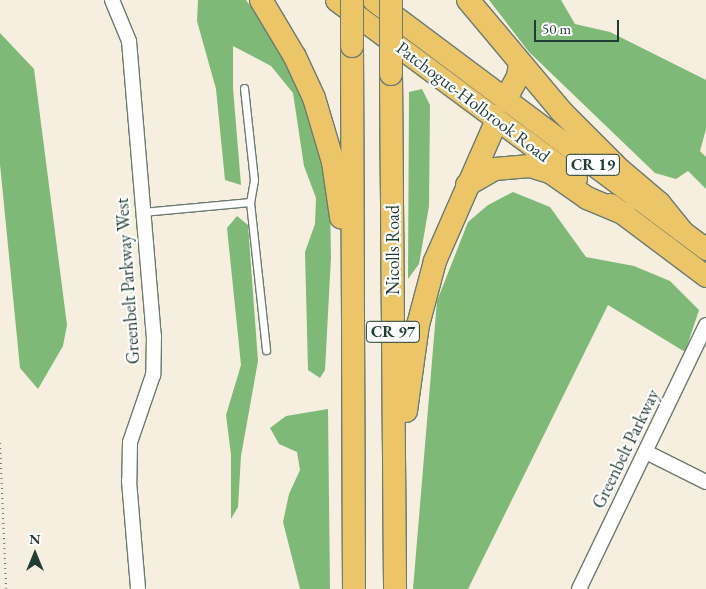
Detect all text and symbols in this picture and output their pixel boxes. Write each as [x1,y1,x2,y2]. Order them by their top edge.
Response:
scale bar [536,10,621,42]
text: 50 m [542,19,571,38]
street label: Patchogue-Holbrook Road [392,37,554,167]
road number: CR 19 [566,152,620,178]
street label: Greenbelt Parkway West [111,197,145,365]
street label: Nicolls Road [382,205,404,295]
road number: CR 97 [366,318,420,346]
street label: Greenbelt Parkway [588,386,664,512]
north arrow [10,529,60,579]
text: N [29,530,41,548]

